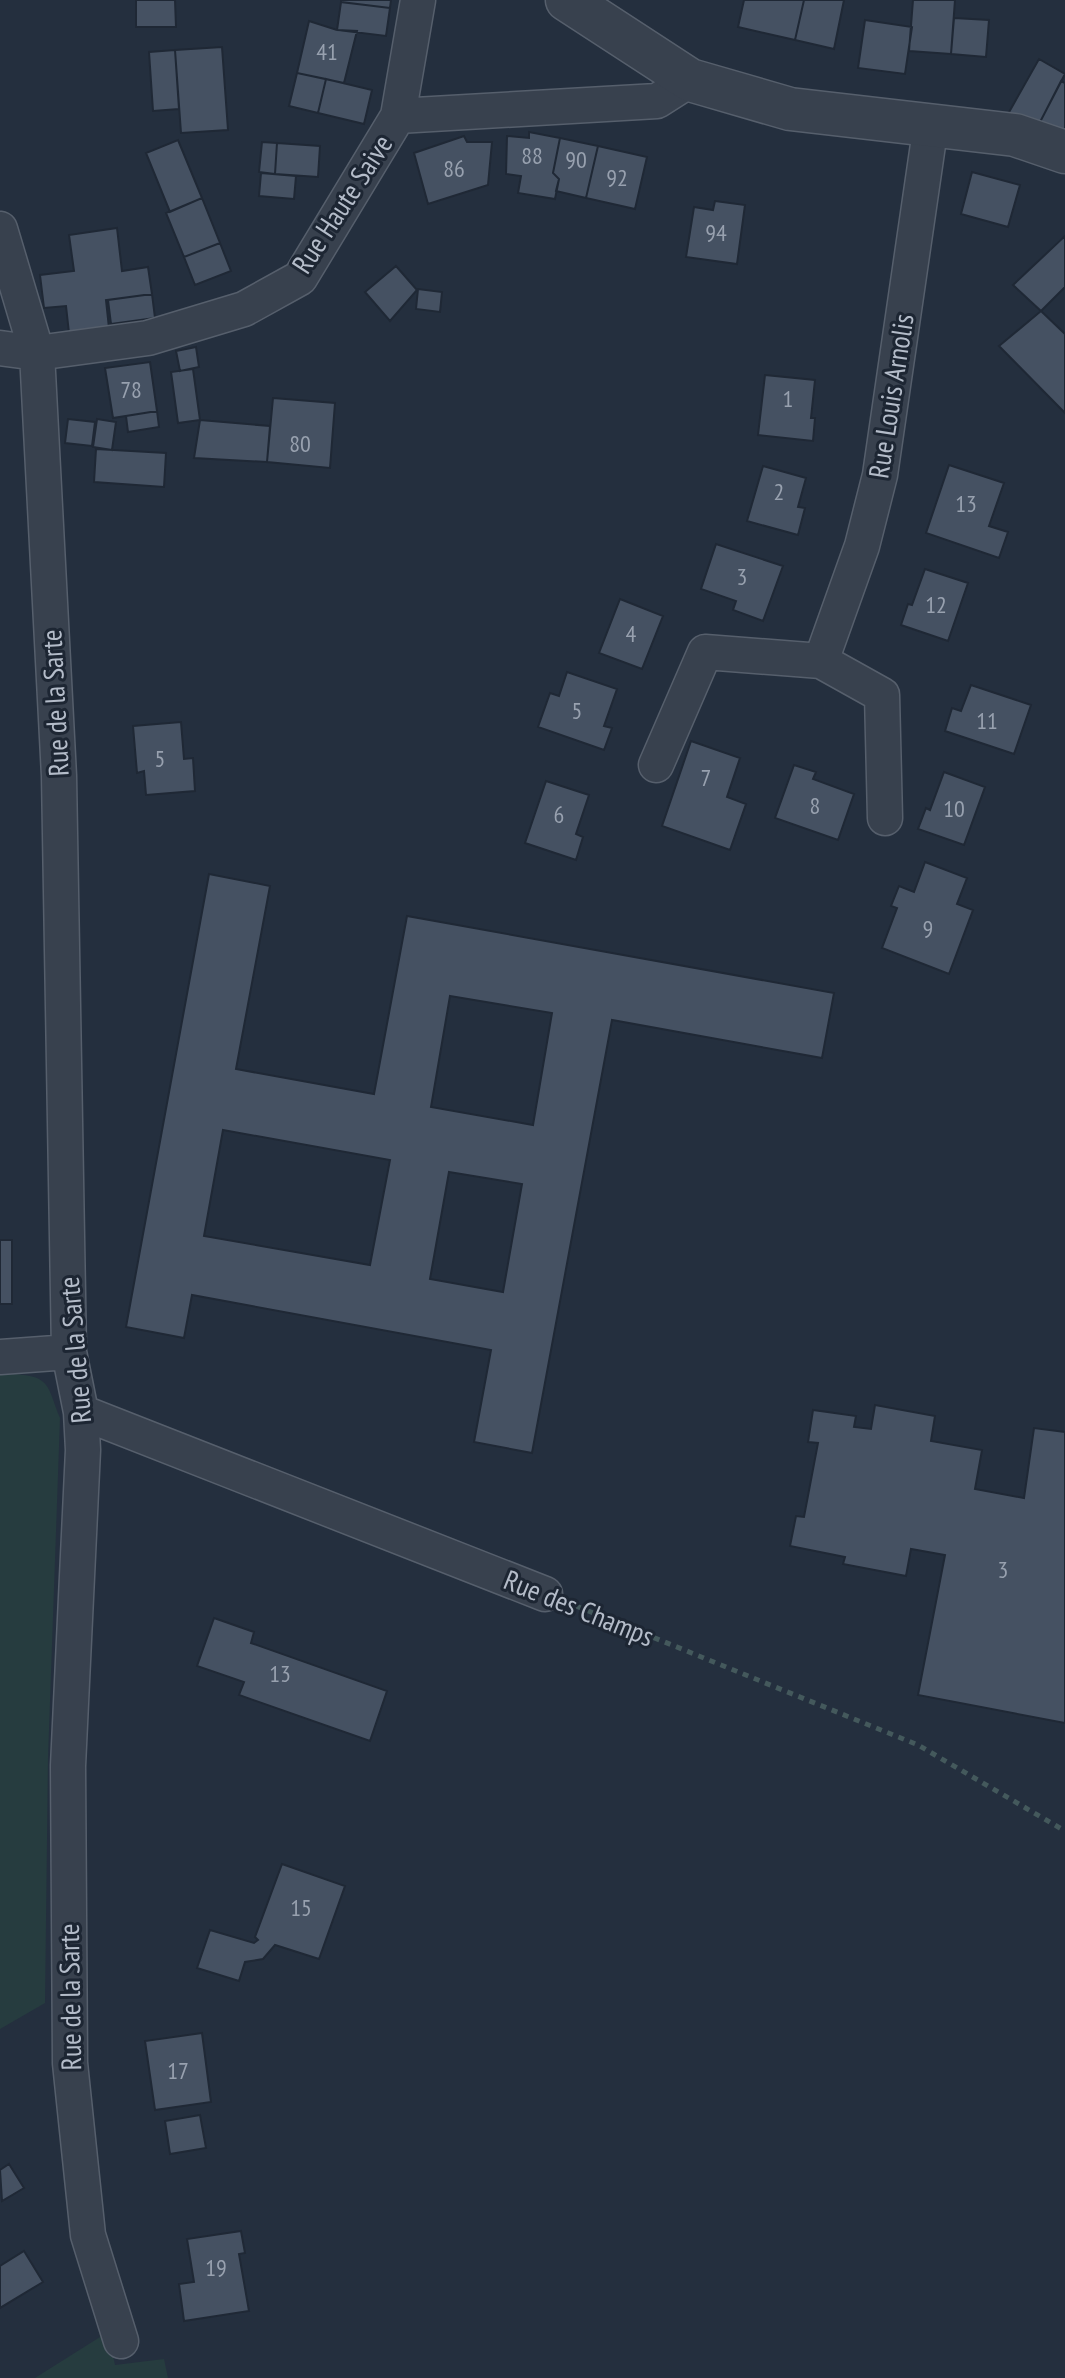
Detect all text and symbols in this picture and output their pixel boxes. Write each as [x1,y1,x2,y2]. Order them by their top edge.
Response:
house number: 41 [316,36,338,67]
street label: Rue Haute Saive [283,127,400,280]
house number: 88 [521,140,543,171]
house number: 90 [565,144,587,175]
house number: 86 [443,153,465,184]
house number: 92 [606,162,628,193]
house number: 94 [705,217,727,248]
street label: Rue Louis Arnolis [859,311,922,481]
house number: 78 [120,374,142,405]
house number: 1 [783,383,793,414]
house number: 80 [289,428,311,459]
house number: 2 [774,476,784,507]
house number: 13 [955,488,977,519]
house number: 3 [737,561,747,592]
house number: 12 [925,589,947,620]
house number: 4 [626,618,637,649]
street label: Rue de la Sarte [32,629,77,777]
house number: 5 [572,695,582,726]
house number: 11 [976,705,998,736]
house number: 5 [155,743,165,774]
house number: 7 [701,762,711,793]
house number: 8 [810,790,820,821]
house number: 10 [943,793,965,824]
house number: 6 [554,799,564,830]
house number: 9 [923,913,933,944]
street label: Rue de la Sarte [50,1275,99,1425]
house number: 3 [998,1554,1008,1585]
street label: Rue des Champs [499,1561,660,1654]
house number: 13 [269,1658,291,1689]
house number: 15 [290,1892,312,1923]
street label: Rue de la Sarte [50,1923,89,2071]
house number: 17 [167,2055,189,2086]
house number: 19 [205,2252,227,2283]

